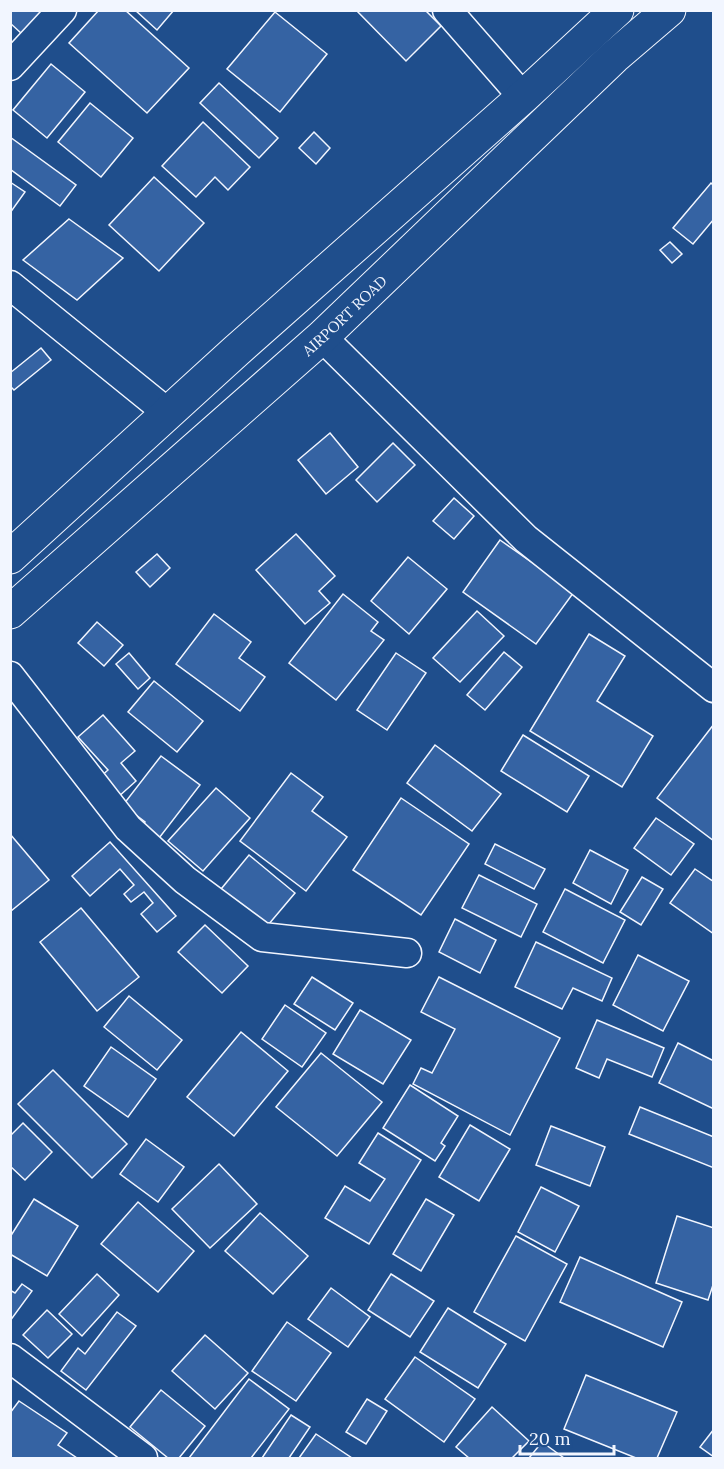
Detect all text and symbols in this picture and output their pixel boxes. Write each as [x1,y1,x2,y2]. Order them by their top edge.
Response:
street label: AIRPORT ROAD [297,271,391,360]
scale bar [520,1418,614,1456]
text: 20 m [529,1427,571,1450]

